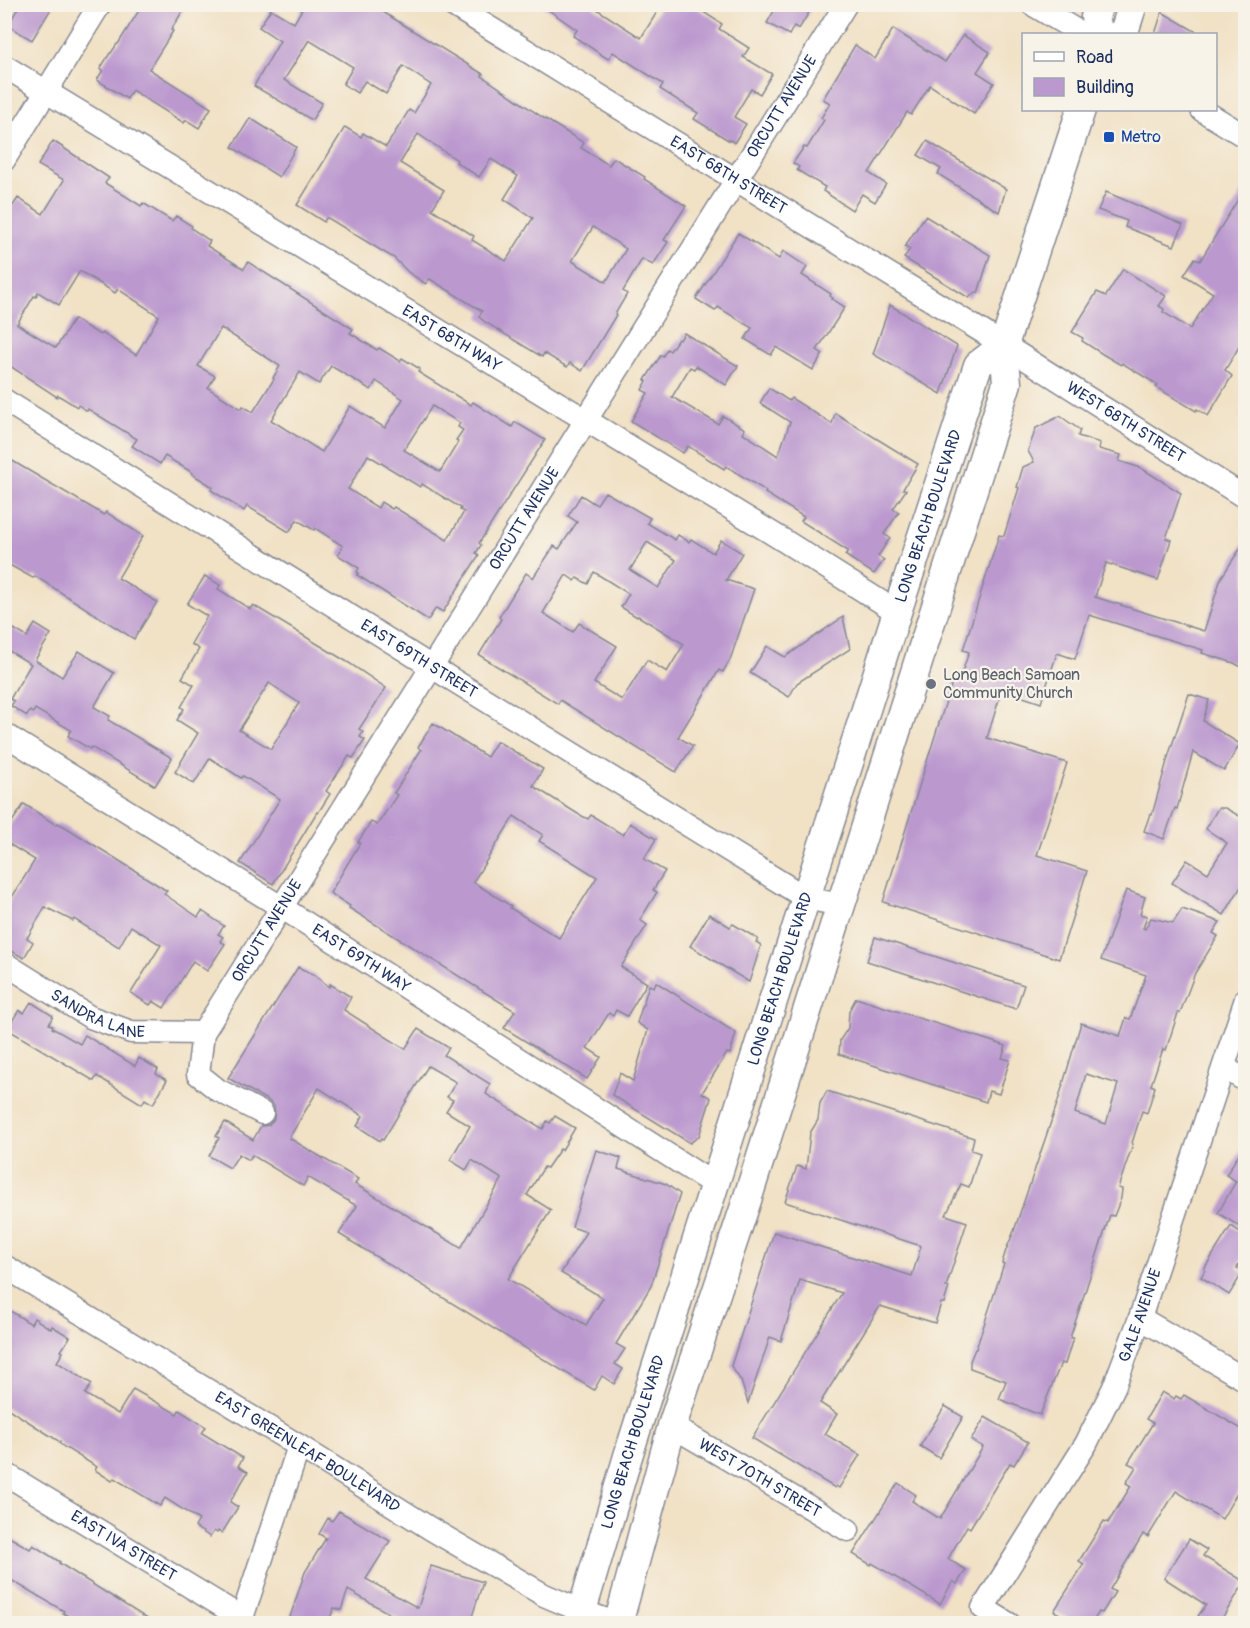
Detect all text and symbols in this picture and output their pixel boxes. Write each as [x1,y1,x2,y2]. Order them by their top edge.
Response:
legend [1022,33,1217,111]
text: Road [1076,46,1113,69]
street label: ORCUTT AVENUE [742,51,822,162]
text: Building [1076,76,1134,99]
place label: Metro [1121,127,1161,147]
marker: Metro [1102,130,1116,144]
street label: EAST 68TH STREET [666,132,791,219]
street label: EAST 68TH WAY [398,301,505,376]
street label: WEST 68TH STREET [1063,377,1189,467]
street label: LONG BEACH BOULEVARD [891,427,966,605]
street label: ORCUTT AVENUE [485,464,564,574]
street label: EAST 69TH STREET [357,615,481,703]
place label: Long Beach Samoan Community Church [943,665,1080,703]
marker: Long Beach Samoan Community Church [924,677,938,691]
street label: ORCUTT AVENUE [227,876,306,986]
street label: LONG BEACH BOULEVARD [743,890,817,1068]
street label: EAST 69TH WAY [308,920,414,997]
street label: SANDRA LANE [47,985,145,1042]
street label: GALE AVENUE [1114,1266,1166,1365]
street label: LONG BEACH BOULEVARD [597,1353,669,1531]
street label: EAST GREENLEAF BOULEVARD [211,1387,404,1517]
street label: WEST 70TH STREET [695,1434,825,1522]
street label: EAST IVA STREET [67,1506,180,1586]

